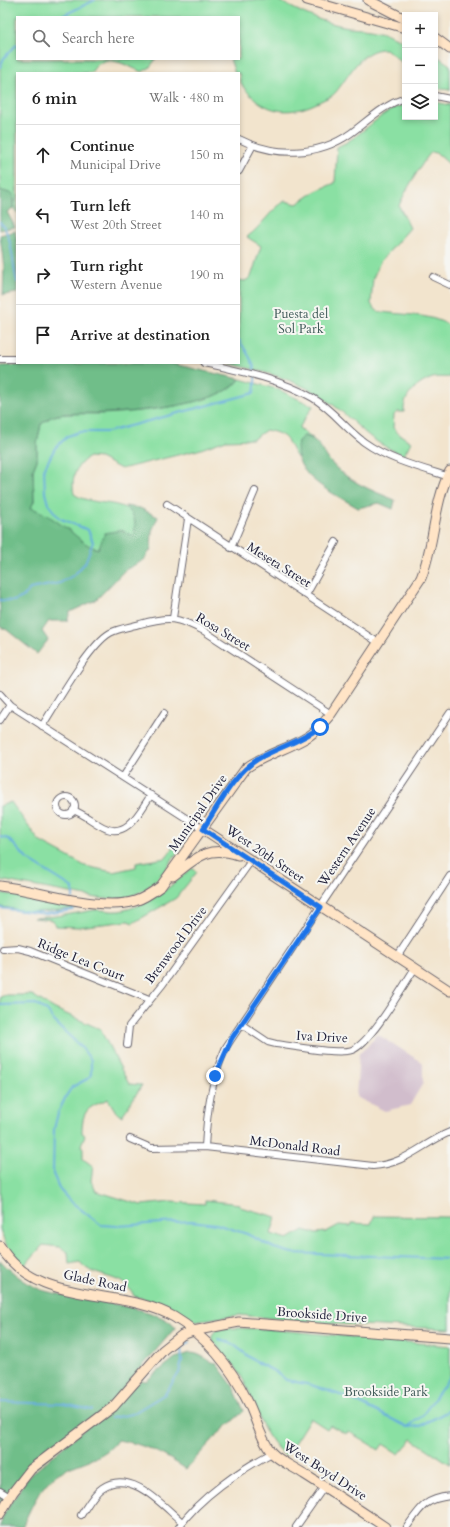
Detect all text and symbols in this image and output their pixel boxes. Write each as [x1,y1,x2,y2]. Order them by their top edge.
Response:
map controls [402,12,438,120]
button: + [402,12,438,48]
search box [16,16,240,60]
icon: search [30,27,52,49]
text: Search here [62,28,135,48]
button: − [402,48,438,84]
button: layers [402,84,438,120]
text: 6 min [32,87,77,110]
text: Walk · 480 m [149,89,224,107]
text: Continue [70,136,135,156]
icon: ahead [32,144,54,166]
text: 150 m [190,146,224,164]
text: Municipal Drive [70,156,161,174]
text: Turn left [70,196,131,216]
icon: left [32,204,54,226]
text: 140 m [190,206,224,224]
text: West 20th Street [70,216,162,234]
text: Turn right [70,256,143,276]
icon: right [32,264,54,286]
text: 190 m [190,266,224,284]
text: Western Avenue [70,276,162,294]
park label: Puesta del Sol Park [274,305,329,338]
icon: arrive [32,324,54,346]
text: Arrive at destination [70,325,210,345]
street label: Meseta Street [243,538,315,592]
street label: Rosa Street [192,609,254,655]
route start [311,718,329,736]
street label: Municipal Drive [165,771,231,855]
street label: Western Avenue [313,804,380,891]
street label: West 20th Street [221,820,308,887]
street label: Brenwood Drive [141,902,211,988]
street label: Ridge Lea Court [35,934,127,986]
street label: Iva Drive [296,1027,348,1047]
route end [206,1067,224,1085]
street label: McDonald Road [249,1132,341,1160]
street label: Glade Road [62,1266,128,1296]
street label: Brookside Drive [276,1303,368,1327]
park label: Brookside Park [344,1383,428,1401]
street label: West Boyd Drive [279,1437,371,1505]

